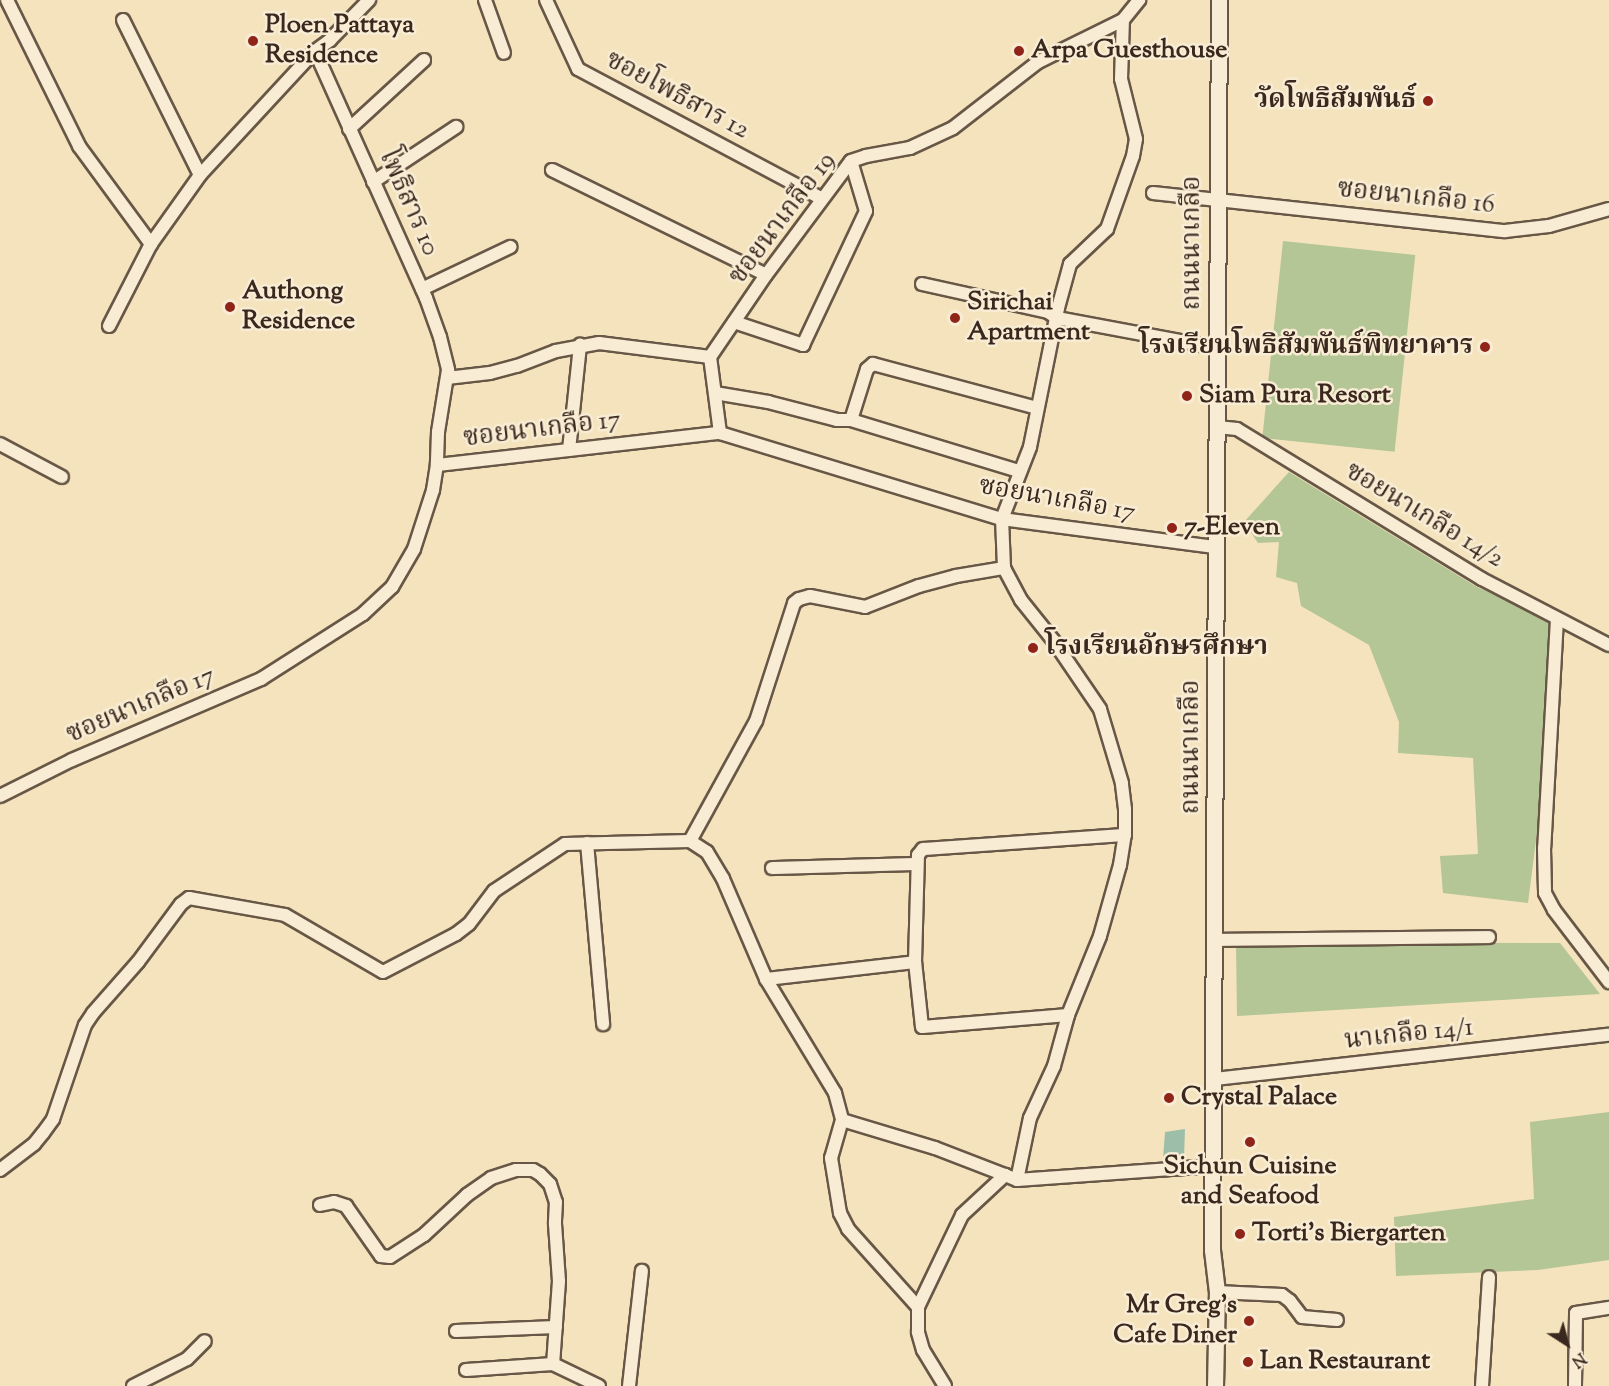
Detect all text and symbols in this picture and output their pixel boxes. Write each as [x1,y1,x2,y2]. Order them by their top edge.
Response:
place label: Ploen Pattaya Residence [265,10,414,71]
marker: Ploen Pattaya Residence [246,34,260,48]
place label: Arpa Guesthouse [1031,35,1227,67]
marker: Arpa Guesthouse [1012,44,1026,58]
street label: ซอยโพธิสาร 12 [600,45,754,147]
place label: วัดโพธิสัมพันธ์ [1254,85,1416,117]
marker: วัดโพธิสัมพันธ์ [1421,94,1435,108]
street label: โพธิสาร 10 [371,145,445,261]
street label: ซอยนาเกลือ 19 [723,147,843,291]
street label: ซอยนาเกลือ 16 [1336,174,1496,222]
street label: ถนนนาเกลือ [1177,176,1209,310]
place label: Authong Residence [242,276,355,338]
place label: Sirichai Apartment [967,287,1090,348]
marker: Authong Residence [223,300,237,314]
marker: Sirichai Apartment [948,311,962,325]
place label: โรงเรียนโพธิสัมพันธ์พิทยาคาร [1139,331,1473,363]
marker: โรงเรียนโพธิสัมพันธ์พิทยาคาร [1478,340,1492,354]
place label: Siam Pura Resort [1199,380,1391,412]
marker: Siam Pura Resort [1180,389,1194,403]
street label: ซอยนาเกลือ 17 [462,405,622,455]
street label: ซอยนาเกลือ 14/2 [1339,456,1509,576]
street label: ซอยนาเกลือ 17 [976,471,1138,529]
place label: 7-Eleven [1184,512,1280,544]
marker: 7-Eleven [1165,521,1179,535]
place label: โรงเรียนอักษรศึกษา [1045,632,1268,664]
marker: โรงเรียนอักษรศึกษา [1026,641,1040,655]
street label: ซอยนาเกลือ 17 [62,661,220,751]
street label: ถนนนาเกลือ [1176,680,1208,814]
street label: นาเกลือ 14/1 [1343,1013,1475,1057]
place label: Crystal Palace [1181,1082,1337,1114]
marker: Crystal Palace [1162,1091,1176,1105]
marker: Sichun Cuisine and Seafood [1243,1135,1257,1149]
place label: Sichun Cuisine and Seafood [1163,1151,1337,1212]
place label: Torti's Biergarten [1252,1218,1446,1250]
marker: Torti's Biergarten [1233,1227,1247,1241]
place label: Mr Greg's Cafe Diner [1113,1290,1237,1352]
marker: Mr Greg's Cafe Diner [1242,1314,1256,1328]
north arrow [1537,1314,1597,1374]
place label: Lan Restaurant [1260,1346,1430,1378]
text: N [1566,1346,1590,1372]
marker: Lan Restaurant [1241,1355,1255,1369]

